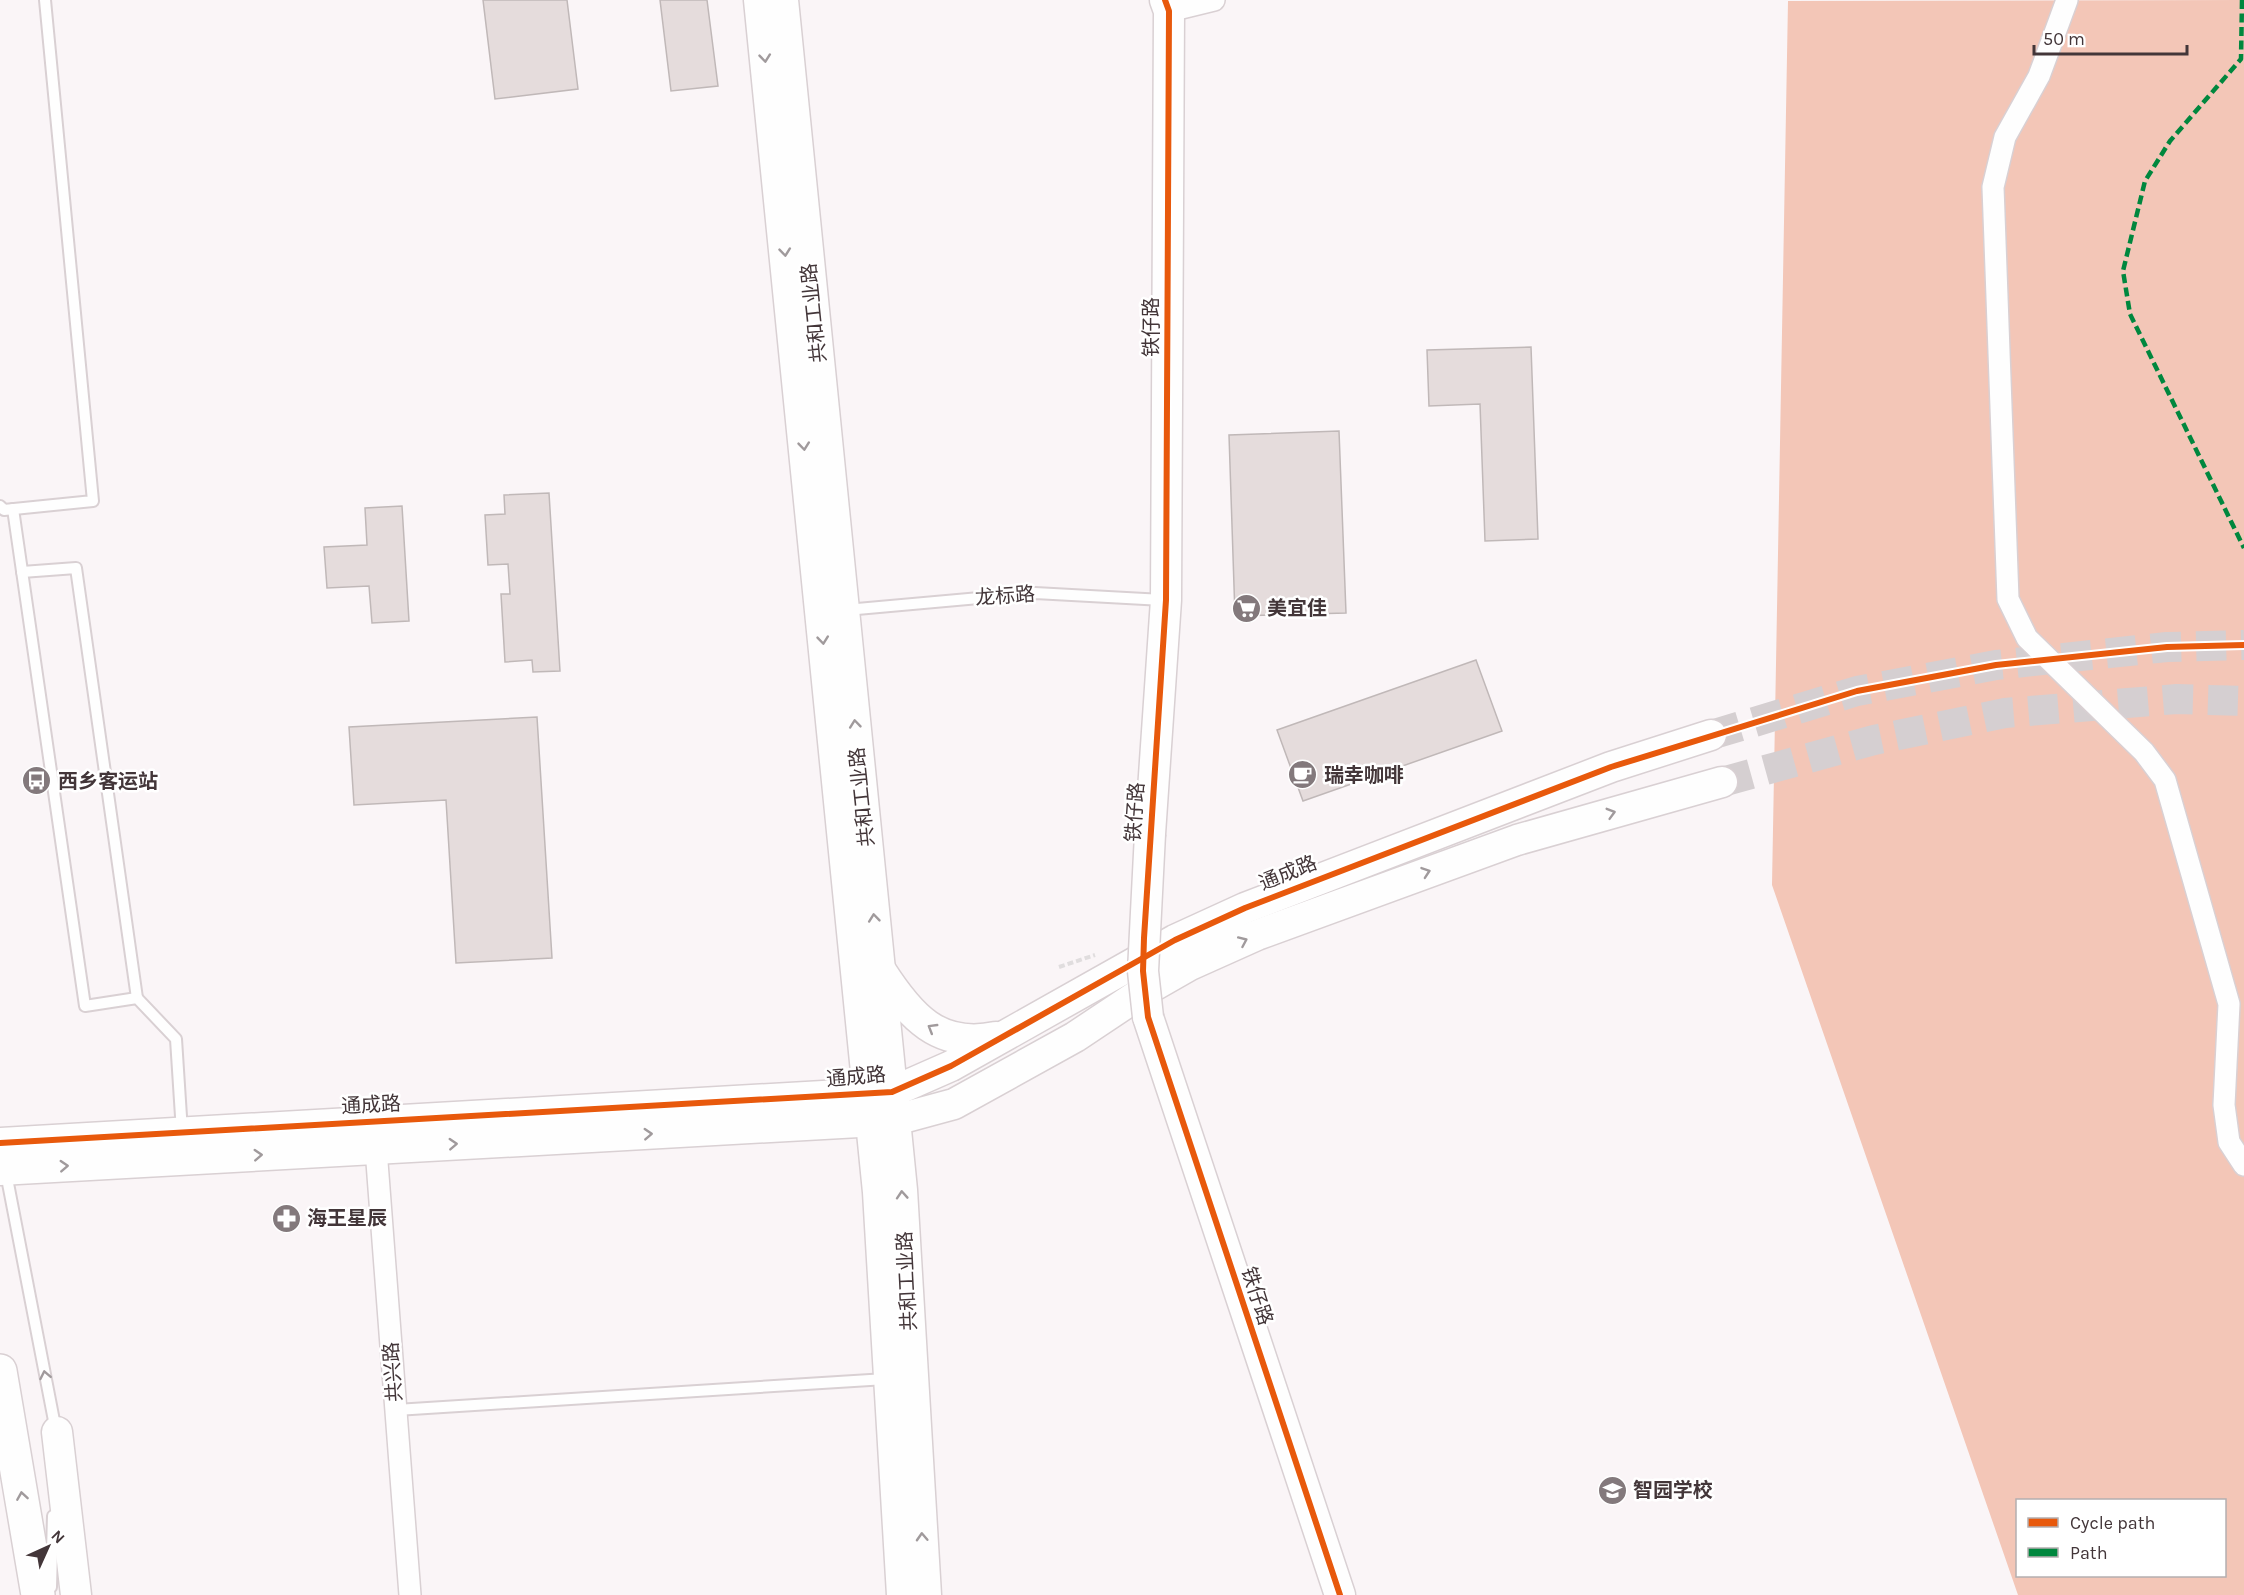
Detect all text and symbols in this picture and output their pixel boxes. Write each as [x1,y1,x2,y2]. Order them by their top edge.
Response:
scale bar [2034,18,2187,56]
text: 50 m [2043,28,2085,50]
one-way arrow [758,54,771,63]
one-way arrow [778,248,791,257]
street label: 共和工业路 [797,262,831,364]
street label: 铁仔路 [1140,297,1163,357]
one-way arrow [797,442,810,451]
street label: 龙标路 [974,582,1036,610]
supermarket icon: 美宜佳 [1230,592,1262,624]
place label: 美宜佳 [1267,597,1327,620]
one-way arrow [816,636,829,645]
one-way arrow [849,719,862,728]
street label: 共和工业路 [845,746,879,848]
cafe icon: 瑞幸咖啡 [1287,759,1319,791]
place label: 瑞幸咖啡 [1324,764,1404,787]
bus stop icon: 西乡客运站 [21,765,53,797]
place label: 西乡客运站 [58,770,158,793]
street label: 铁仔路 [1121,781,1149,843]
one-way arrow [1605,808,1616,820]
street label: 通成路 [1256,851,1320,895]
one-way arrow [1420,867,1431,880]
one-way arrow [869,913,881,922]
one-way arrow [1237,936,1248,948]
one-way arrow [927,1024,938,1035]
street label: 通成路 [825,1063,887,1091]
street label: 通成路 [340,1092,402,1118]
one-way arrow [643,1127,652,1140]
one-way arrow [449,1138,458,1151]
one-way arrow [254,1149,263,1162]
one-way arrow [59,1160,68,1173]
one-way arrow [896,1191,909,1200]
pharmacy icon: 海王星辰 [270,1202,302,1234]
place label: 海王星辰 [307,1207,387,1230]
street label: 共和工业路 [893,1230,921,1332]
street label: 铁仔路 [1237,1264,1277,1328]
street label: 共兴路 [379,1341,407,1403]
one-way arrow [39,1370,52,1380]
school or university icon: 智园学校 [1596,1474,1628,1506]
place label: 智园学校 [1633,1479,1713,1502]
one-way arrow [17,1491,29,1500]
legend [2016,1499,2226,1577]
text: Cycle path [2070,1512,2155,1534]
north arrow [18,1517,78,1577]
text: N [47,1526,69,1548]
one-way arrow [916,1532,929,1541]
text: Path [2070,1542,2108,1564]

